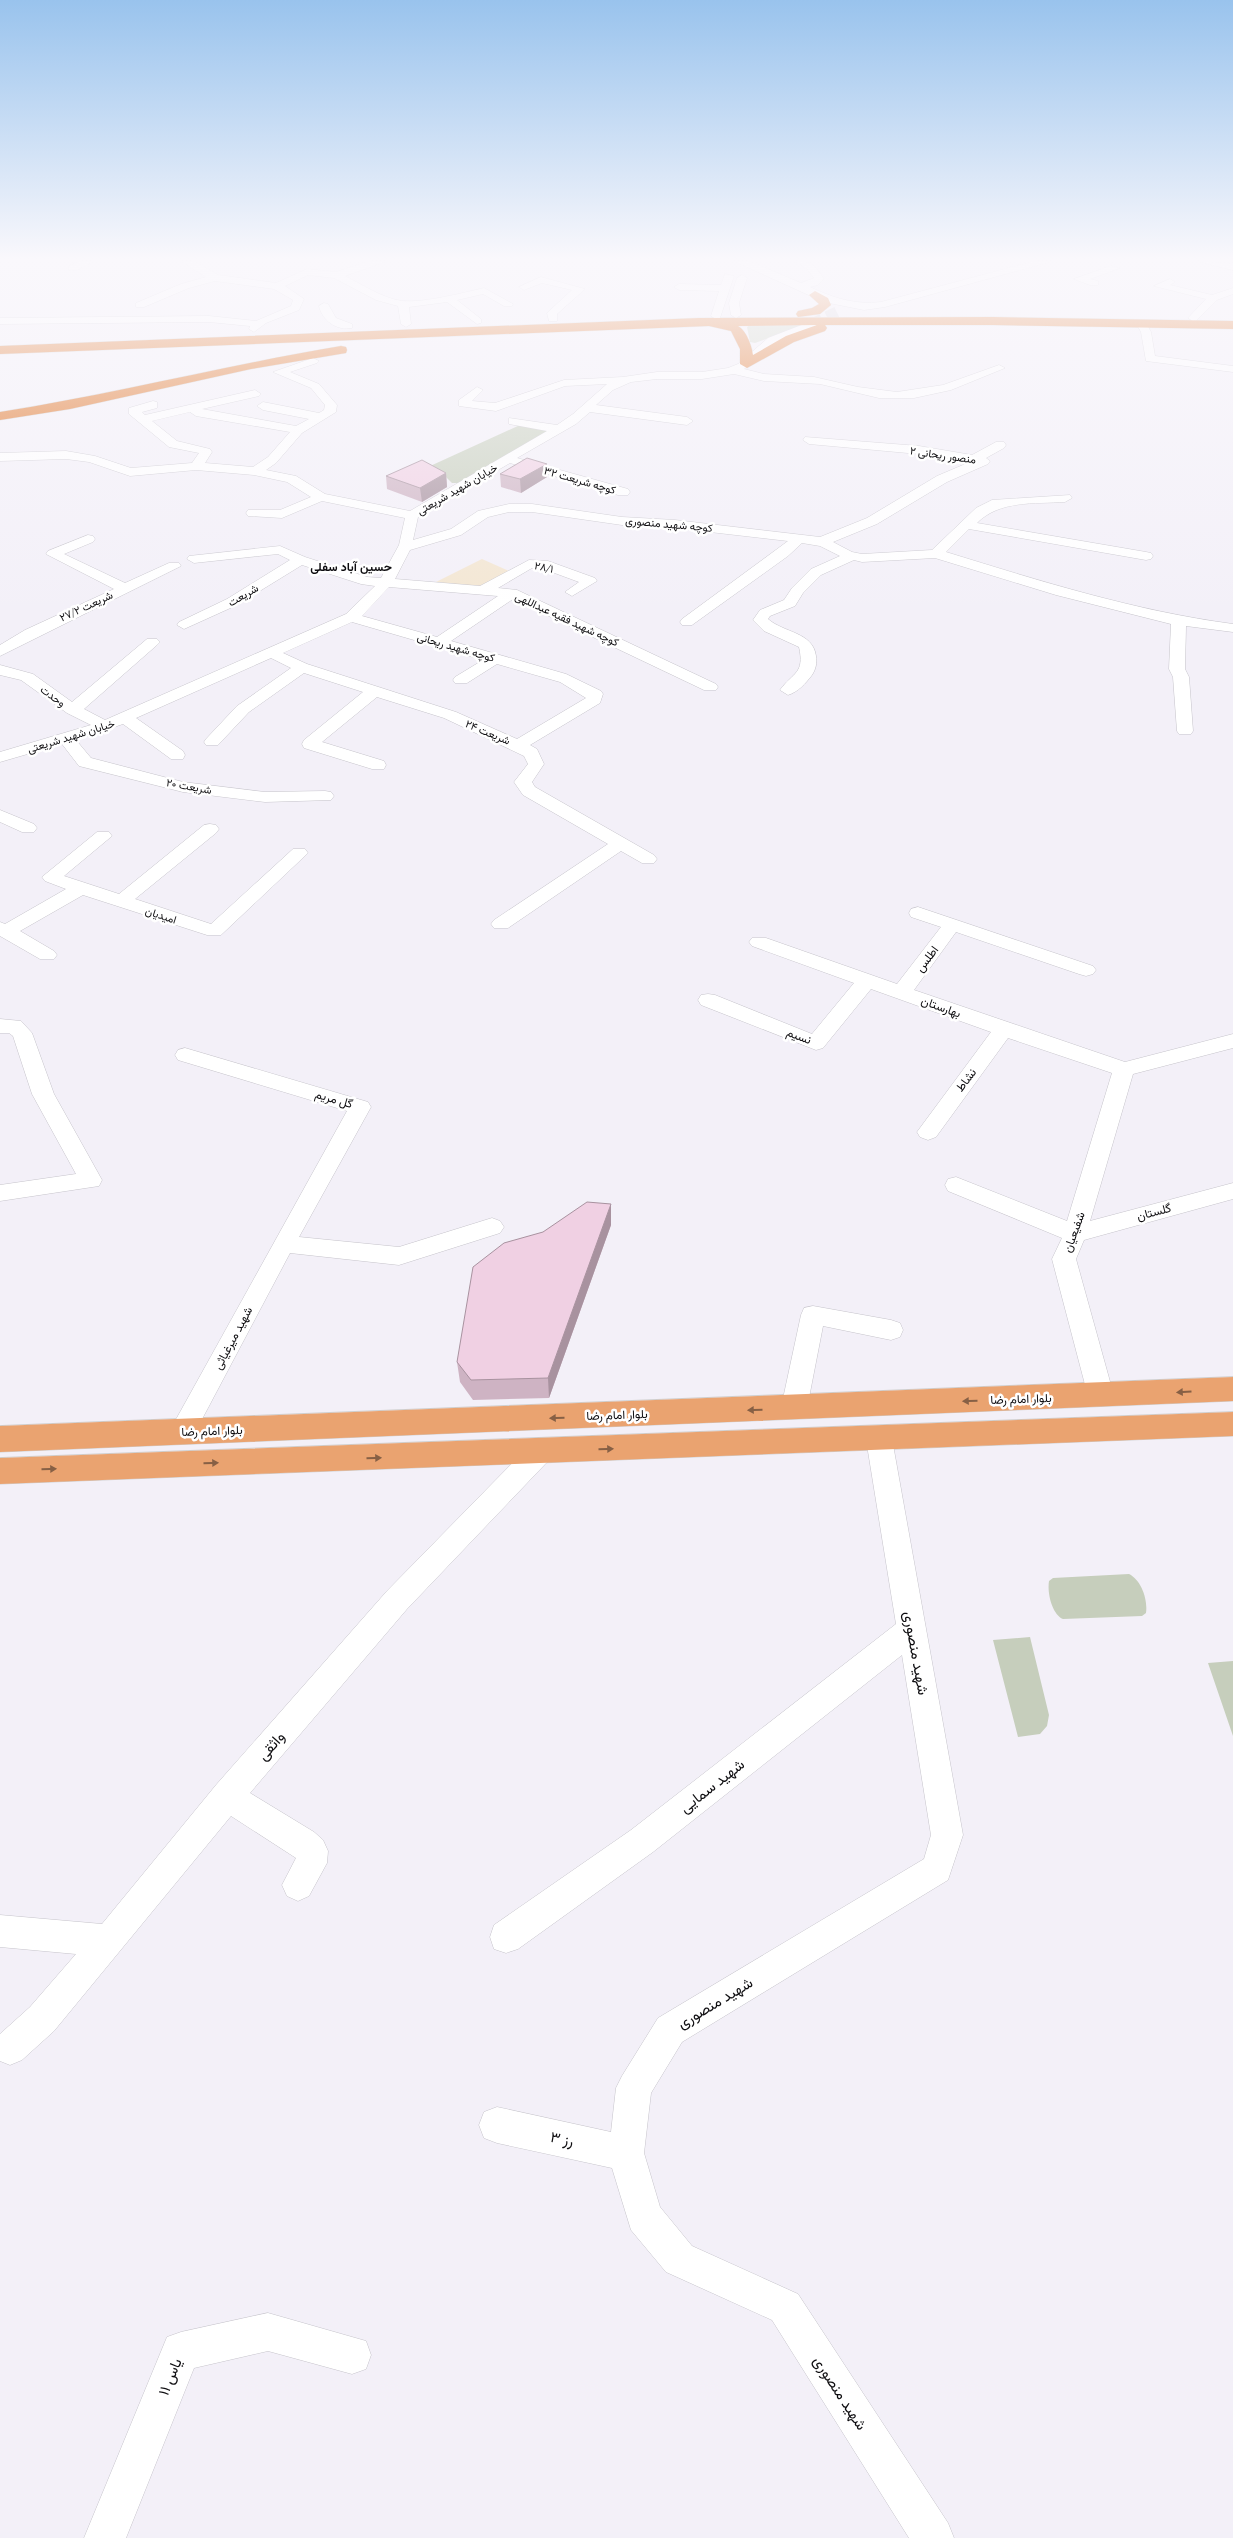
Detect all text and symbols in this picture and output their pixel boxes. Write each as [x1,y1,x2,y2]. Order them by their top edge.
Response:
street label: منصور ریحانی ۲ [909,443,977,467]
street label: خیابان شهید شریعتی [414,460,500,518]
street label: کوچه شریعت ۳۲ [542,463,618,498]
street label: کوچه شهید منصوری [625,513,713,536]
street label: ۲۸/۱ [533,558,555,576]
district label: حسین آباد سفلی [310,559,392,574]
street label: شریعت [225,581,261,609]
street label: شریعت ۲۷/۲ [57,587,115,624]
street label: کوچه شهید فقیه عبداللهی [513,589,621,650]
street label: کوچه شهید ریحانی [415,629,497,666]
street label: وحدت [38,682,68,710]
street label: خیابان شهید شریعتی [26,716,116,756]
street label: شریعت ۲۴ [463,716,513,748]
street label: شریعت ۲۰ [165,775,213,797]
street label: امیدیان [144,903,178,927]
street label: اطلس [912,942,942,976]
street label: بهارستان [919,992,963,1022]
street label: نسیم [784,1024,814,1048]
street label: نشاط [952,1065,979,1094]
street label: گل مریم [313,1086,355,1112]
street label: گلستان [1135,1200,1173,1223]
street label: شفیعیان [1059,1209,1088,1254]
street label: شهید میرغیاثی [210,1304,256,1372]
one-way arrow [1176,1388,1192,1396]
street label: بلوار امام رضا [990,1390,1052,1408]
one-way arrow [961,1398,977,1406]
street label: بلوار امام رضا [586,1406,648,1424]
one-way arrow [746,1406,762,1414]
one-way arrow [549,1414,565,1422]
street label: بلوار امام رضا [181,1422,243,1440]
one-way arrow [598,1445,614,1453]
one-way arrow [366,1453,382,1461]
one-way arrow [203,1459,219,1467]
one-way arrow [41,1465,57,1473]
street label: شهید منصوری [899,1609,934,1697]
street label: واثقی [252,1727,289,1765]
street label: شهید سمایی [675,1753,749,1818]
street label: شهید منصوری [673,1972,757,2033]
street label: رز ۳ [549,2126,576,2150]
street label: شهید منصوری [809,2351,872,2434]
street label: یاس ۱۱ [153,2355,187,2399]

